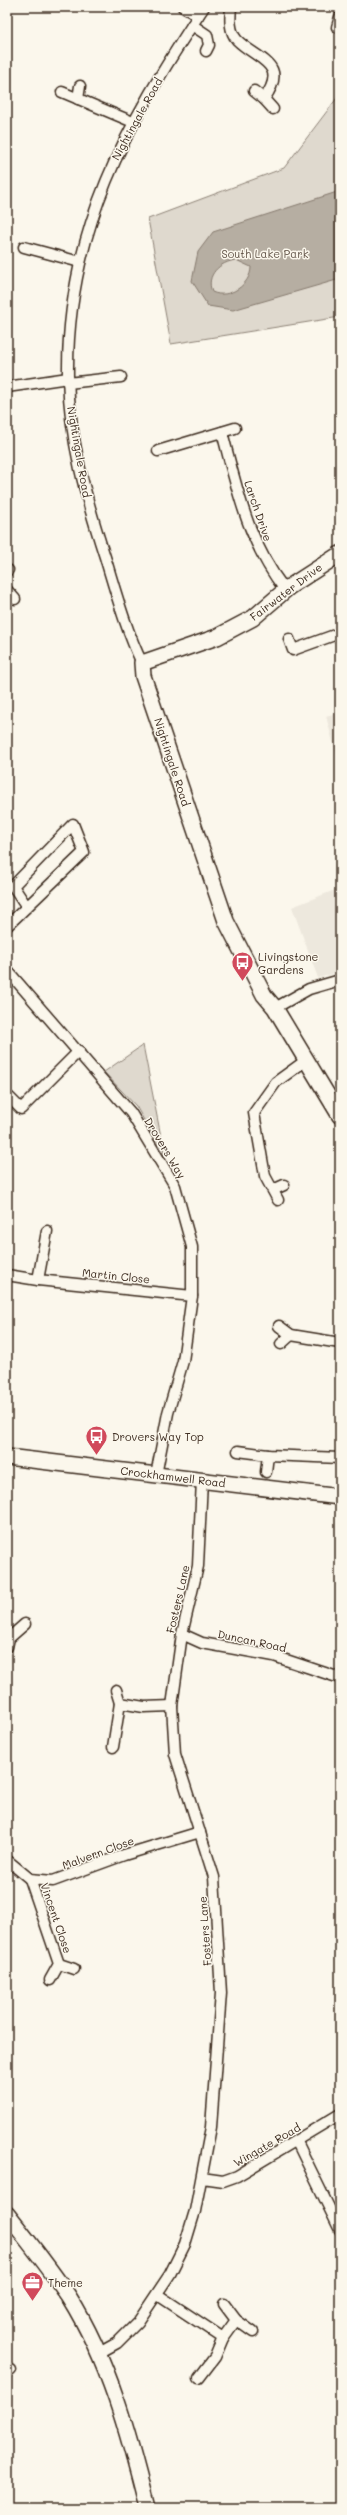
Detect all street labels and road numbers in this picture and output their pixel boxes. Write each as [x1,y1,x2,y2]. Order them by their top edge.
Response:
street label: Nightingale Road [108,75,165,163]
street label: Nightingale Road [64,405,95,499]
street label: Larch Drive [241,478,276,543]
street label: Fairwater Drive [246,559,325,624]
street label: Nightingale Road [151,716,194,808]
street label: Drovers Way [141,1114,190,1181]
street label: Martin Close [81,1264,151,1287]
street label: Crockhamwell Road [120,1463,227,1490]
street label: Fosters Lane [162,1563,193,1634]
street label: Duncan Road [216,1626,288,1655]
street label: Malvern Close [60,1833,136,1872]
street label: Vincent Close [37,1881,76,1955]
street label: Fosters Lane [195,1896,214,1966]
street label: Wingate Road [231,2119,303,2170]

